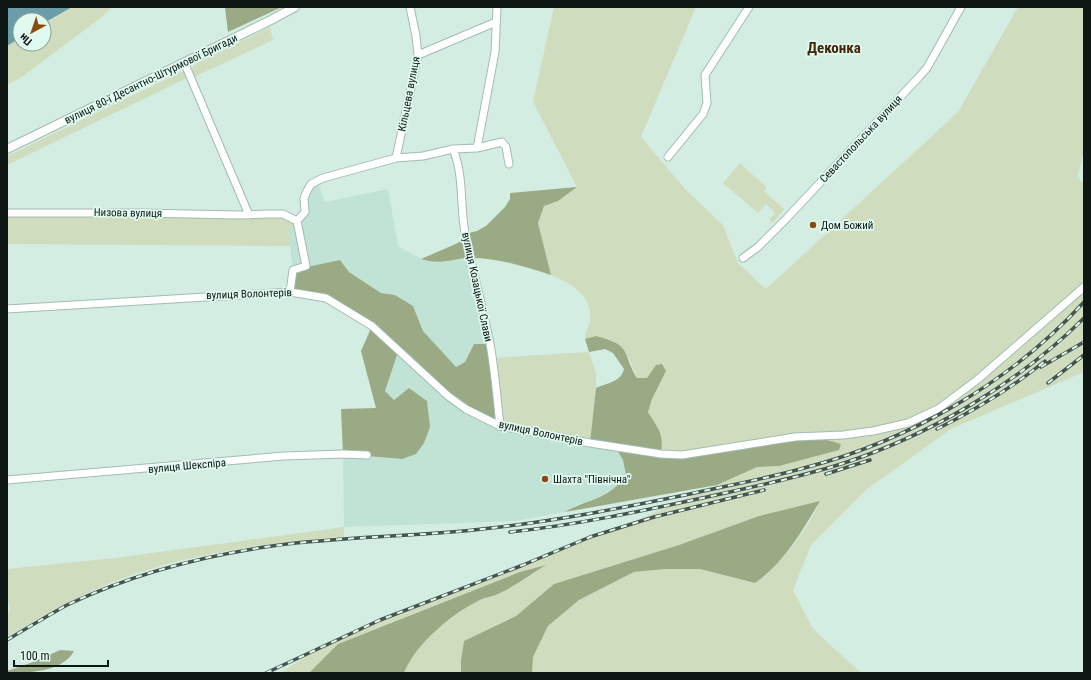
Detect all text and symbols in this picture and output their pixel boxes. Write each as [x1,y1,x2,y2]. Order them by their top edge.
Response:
north arrow [12,12,52,52]
text: Пн [17,30,35,48]
street label: вулиця 80-ї Десантно-Штурмової Бригади [62,31,240,127]
district label: Деконка [807,39,861,57]
street label: Кільцева вулиця [395,55,423,133]
street label: Севастопольська вулиця [817,93,905,185]
street label: Низова вулиця [94,206,162,220]
place label: Дом Божий [821,219,873,232]
marker: Дом Божий [808,220,818,230]
street label: вулиця Козацької Слави [459,231,495,343]
street label: вулиця Волонтерів [206,286,292,302]
street label: вулиця Волонтерів [498,418,584,448]
street label: вулиця Шекспіра [148,456,226,476]
place label: Шахта "Північна" [553,473,630,486]
marker: Шахта "Північна" [540,474,550,484]
scale bar [14,642,108,668]
text: 100 m [20,649,50,663]

